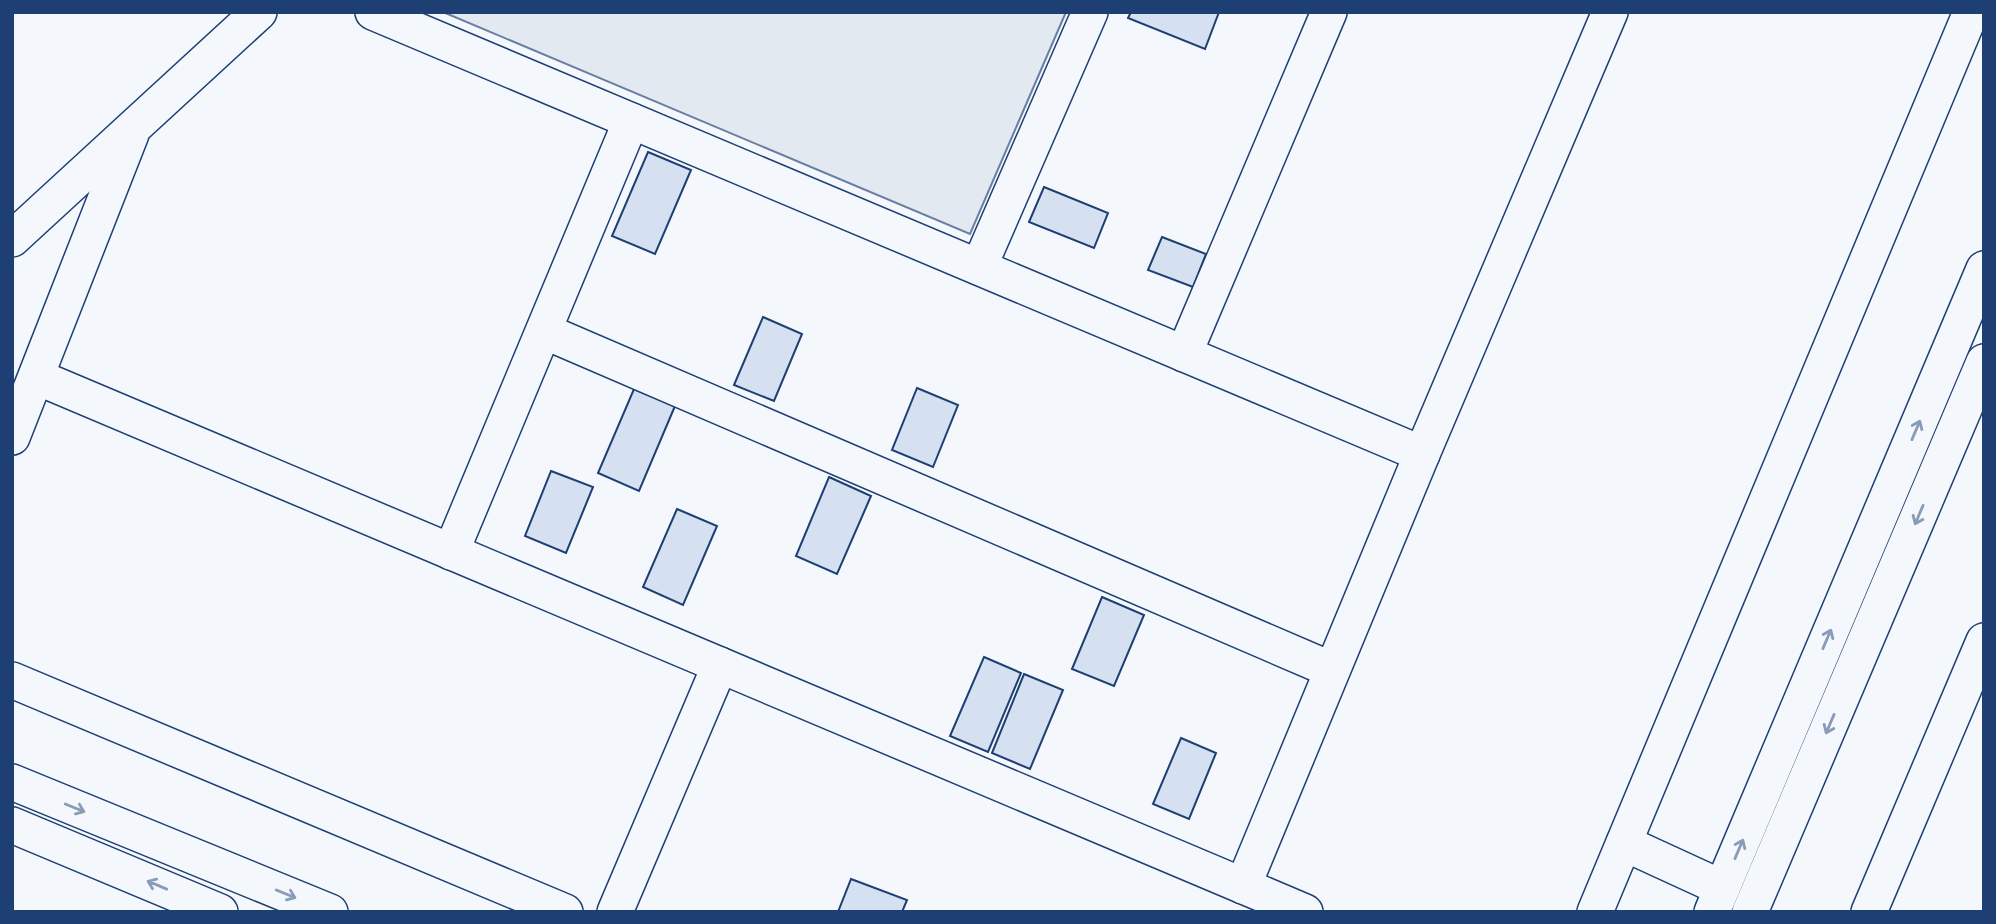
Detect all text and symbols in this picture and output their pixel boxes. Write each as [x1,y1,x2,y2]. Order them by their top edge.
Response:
one-way arrow [1910,419,1923,441]
one-way arrow [1912,504,1925,525]
one-way arrow [1822,629,1835,651]
one-way arrow [1823,713,1836,734]
one-way arrow [64,802,86,815]
one-way arrow [1733,839,1746,860]
one-way arrow [147,878,169,891]
one-way arrow [275,888,296,901]

